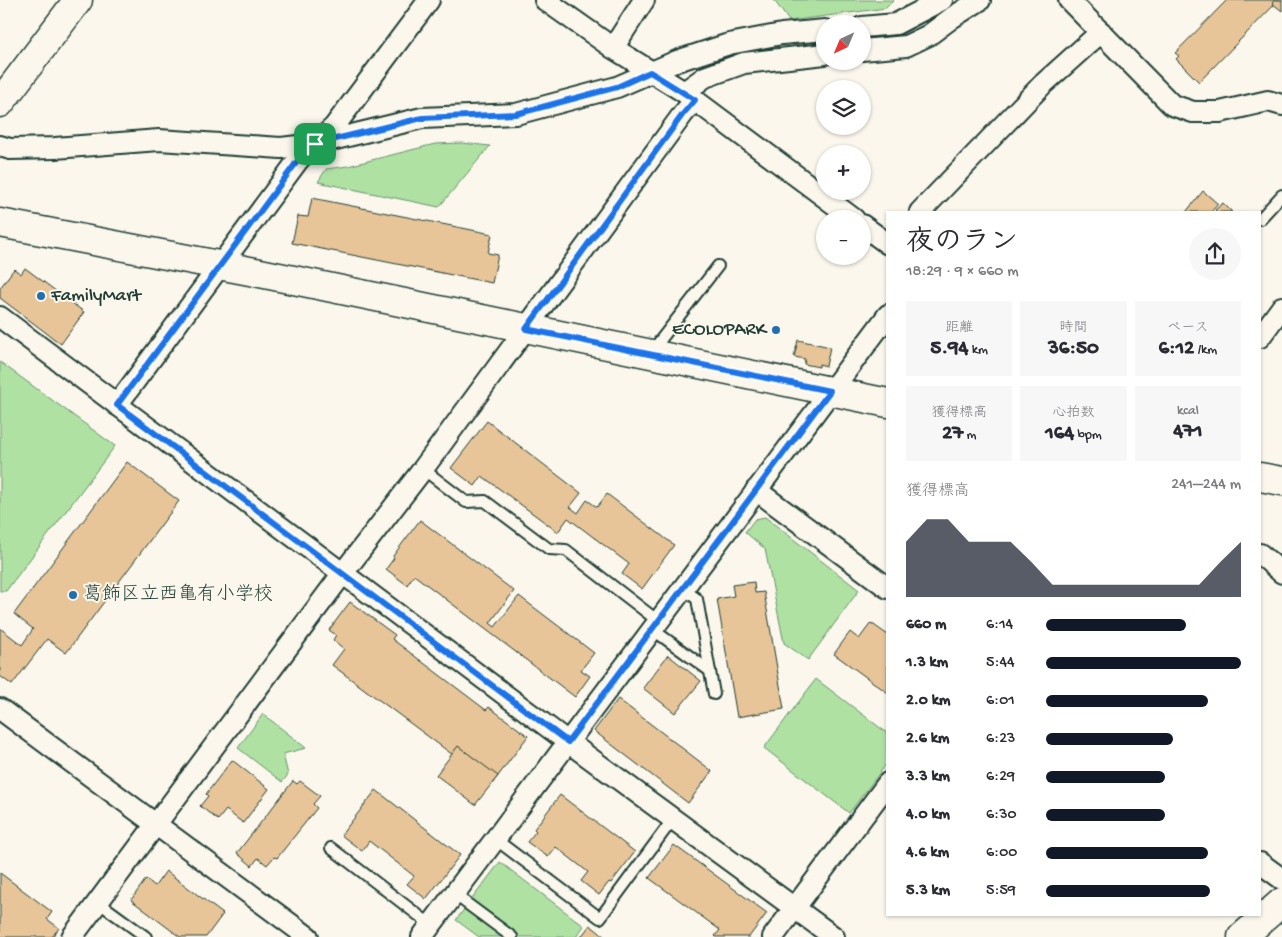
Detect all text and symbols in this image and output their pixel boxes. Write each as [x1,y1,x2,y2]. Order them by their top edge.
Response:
north arrow [816,15,871,70]
map controls [816,15,871,265]
button: layers [816,80,871,135]
pin [294,123,336,165]
icon: arrive [301,130,329,158]
button: + [816,145,871,200]
button: − [816,210,871,265]
text: 夜のラン [906,227,1018,260]
button: share [1189,228,1241,280]
text: 18:29 · 9 × 660 m [906,263,1018,282]
place label: FamilyMart [50,285,143,308]
marker: FamilyMart [35,290,47,302]
place label: ECOLOPARK [672,319,769,342]
text: 距離 [945,320,973,337]
text: 時間 [1059,320,1087,337]
text: ペース [1167,320,1208,337]
marker: ECOLOPARK [770,324,782,336]
text: 5.94 [930,337,968,362]
text: 36:50 [1048,337,1099,362]
text: 6:12 [1158,337,1194,362]
text: km [968,342,988,359]
text: /km [1194,342,1217,359]
text: kcal [1177,403,1199,420]
text: 獲得標高 [931,405,987,422]
text: 心拍数 [1052,405,1094,422]
text: 471 [1173,420,1203,445]
text: 27 [942,422,963,447]
text: 164 [1045,422,1074,447]
text: m [963,427,976,444]
text: bpm [1074,427,1102,444]
text: 241–244 m [1171,476,1241,495]
text: 獲得標高 [906,483,970,502]
place label: 葛飾区立西亀有小学校 [83,583,273,607]
marker: 葛飾区立西亀有小学校 [67,589,79,601]
text: 660 m [906,616,946,635]
text: 6:14 [986,616,1013,635]
text: 1.3 km [906,654,948,673]
text: 5:44 [986,654,1015,673]
text: 2.0 km [906,692,950,711]
text: 6:01 [986,692,1015,711]
text: 2.6 km [906,730,949,749]
text: 6:23 [986,730,1015,749]
text: 3.3 km [906,768,950,787]
text: 6:29 [986,768,1015,787]
text: 4.0 km [906,806,950,825]
text: 6:30 [986,806,1017,825]
text: 4.6 km [906,844,949,863]
text: 6:00 [986,844,1017,863]
text: 5.3 km [906,882,950,901]
text: 5:59 [986,882,1016,901]

